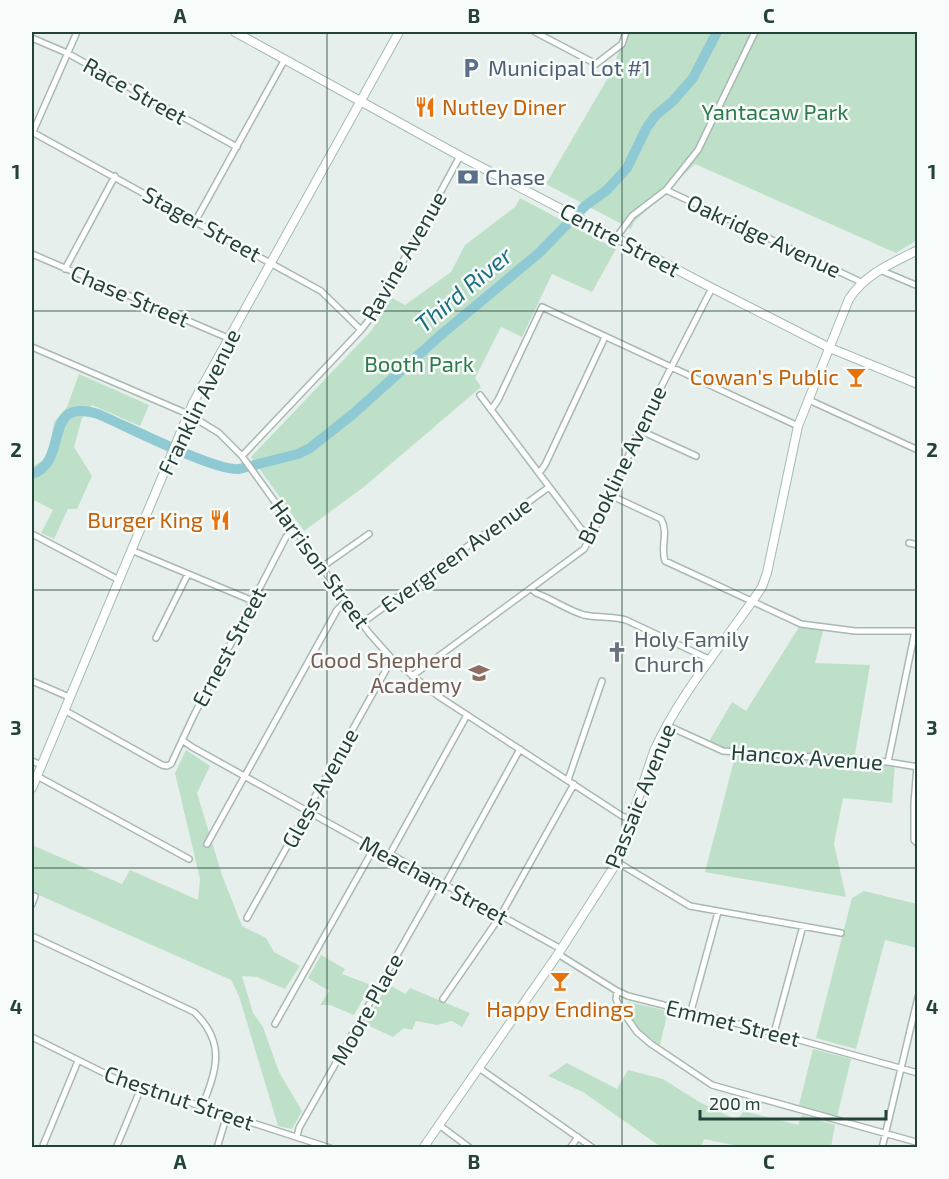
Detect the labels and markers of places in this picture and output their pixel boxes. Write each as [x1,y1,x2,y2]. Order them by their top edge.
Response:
place label: Municipal Lot #1 [488,54,651,80]
parking icon: Municipal Lot #1 [459,56,483,80]
place label: Nutley Diner [442,93,566,119]
restaurant icon: Nutley Diner [413,95,437,119]
place label: Chase [485,163,545,189]
bank icon: Chase [456,165,480,189]
place label: Cowan's Public [690,363,839,389]
bar icon: Cowan's Public [844,365,868,389]
place label: Burger King [87,506,203,532]
restaurant icon: Burger King [208,508,232,532]
place label: Holy Family Church [634,625,750,676]
church icon: Holy Family Church [605,640,629,664]
place label: Good Shepherd Academy [310,646,462,697]
school or university icon: Good Shepherd Academy [467,661,491,685]
bar icon: Happy Endings [548,969,572,993]
place label: Happy Endings [486,995,634,1021]

